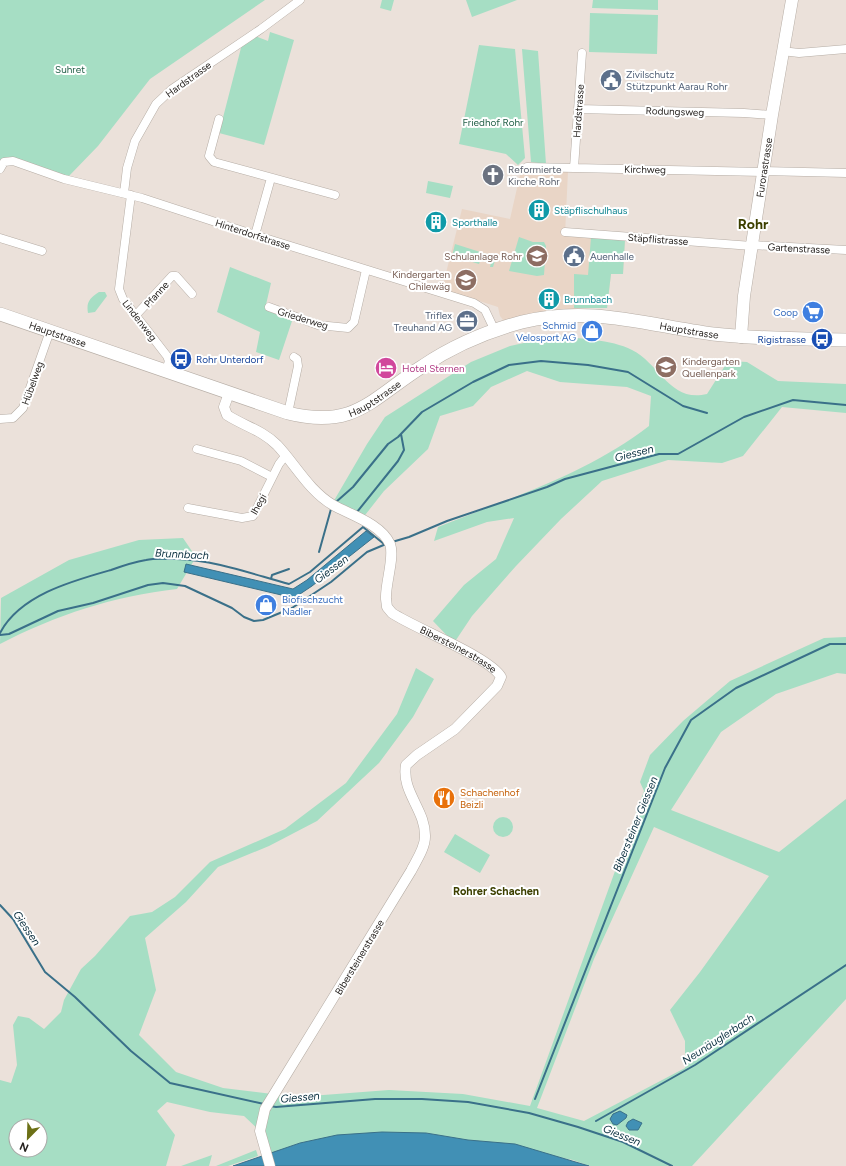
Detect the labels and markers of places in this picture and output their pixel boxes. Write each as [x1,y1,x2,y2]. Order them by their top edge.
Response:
public building icon: Zivilschutz Stützpunkt Aarau Rohr [598,67,624,93]
place label: Zivilschutz Stützpunkt Aarau Rohr [626,68,728,93]
church icon: Reformierte Kirche Rohr [480,162,506,188]
place label: Reformierte Kirche Rohr [508,163,562,188]
building icon: Stäpflischulhaus [526,197,552,223]
place label: Stäpflischulhaus [554,204,628,217]
building icon: Sporthalle [423,209,449,235]
place label: Sporthalle [452,216,498,229]
school or university icon: Schulanlage Rohr [524,243,550,269]
public building icon: Auenhalle [561,243,587,269]
place label: Schulanlage Rohr [444,250,523,263]
place label: Auenhalle [590,250,634,263]
school or university icon: Kindergarten Chilewäg [453,267,479,293]
place label: Kindergarten Chilewäg [392,268,450,293]
building icon: Brunnbach [536,286,562,312]
place label: Brunnbach [564,293,613,306]
supermarket icon: Coop [800,299,826,325]
place label: Coop [773,306,798,319]
office icon: Triflex Treuhand AG [454,308,480,334]
place label: Triflex Treuhand AG [394,309,452,334]
shop icon: Schmid Velosport AG [579,318,605,344]
place label: Schmid Velosport AG [516,319,576,344]
bus stop icon: Rigistrasse [809,326,835,352]
place label: Rigistrasse [758,333,807,346]
bus stop icon: Rohr Unterdorf [168,346,194,372]
place label: Rohr Unterdorf [196,353,264,366]
school or university icon: Kindergarten Quellenpark [653,354,679,380]
hotel icon: Hotel Sternen [373,355,399,381]
place label: Kindergarten Quellenpark [682,355,740,380]
place label: Hotel Sternen [402,362,465,375]
shop icon: Biofischzucht Nadler [253,592,279,618]
place label: Biofischzucht Nadler [282,593,343,618]
restaurant icon: Schachenhof Beizli [431,785,457,811]
place label: Schachenhof Beizli [460,786,520,811]

